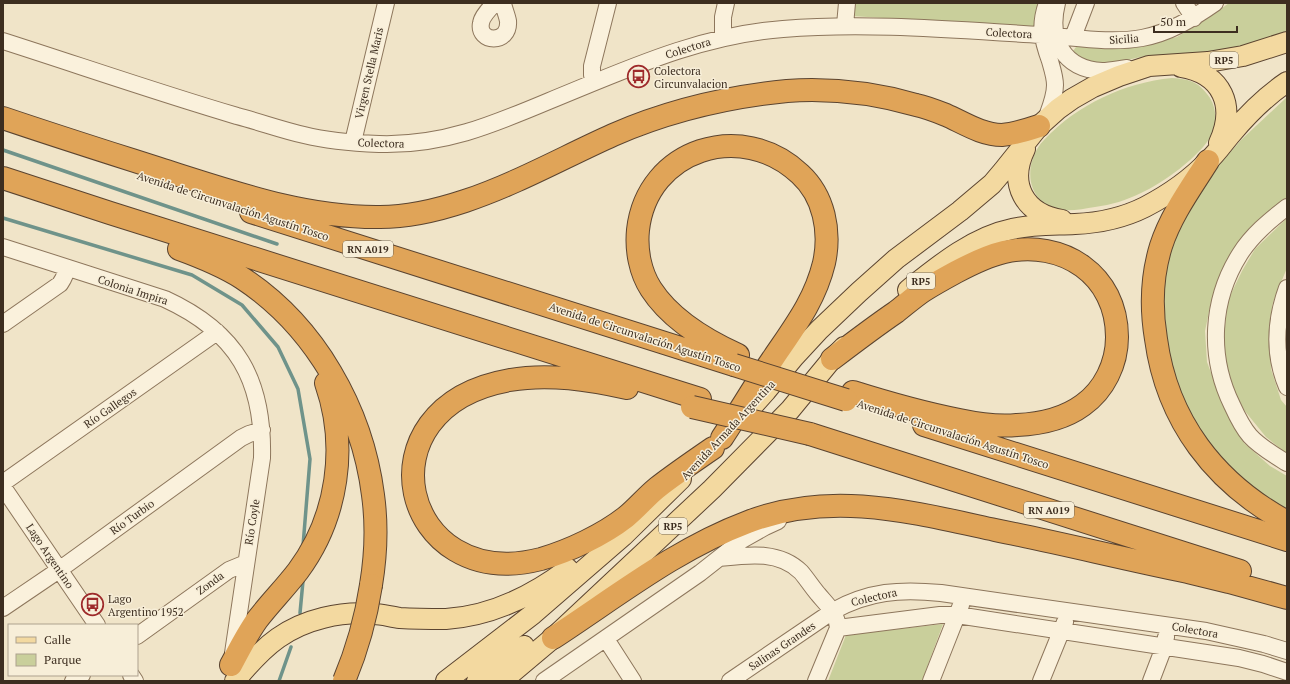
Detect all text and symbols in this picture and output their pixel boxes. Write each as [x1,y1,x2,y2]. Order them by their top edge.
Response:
scale bar [1154,8,1237,34]
text: 50 m [1160,14,1187,29]
street label: Colectora [985,25,1033,41]
street label: Virgen Stella Maris [352,26,386,120]
street label: Sicilia [1109,31,1140,47]
street label: Colectora [664,34,713,62]
road number: RP5 [1210,52,1238,68]
bus stop icon: Colectora Circunvalacion [625,64,651,90]
place label: Colectora Circunvalacion [654,64,728,91]
street label: Colectora [357,135,405,151]
street label: Avenida de Circunvalación Agustín Tosco [135,168,331,244]
road number: RN A019 [343,241,393,257]
street label: Colonia Impira [96,272,170,308]
road number: RP5 [907,273,935,289]
street label: Avenida de Circunvalación Agustín Tosco [547,299,743,375]
street label: Avenida Armada Argentina [678,377,778,483]
street label: Río Gallegos [81,385,139,431]
street label: Avenida de Circunvalación Agustín Tosco [855,396,1051,472]
street label: Río Turbio [107,496,157,538]
street label: Río Coyle [241,498,263,546]
road number: RN A019 [1024,502,1074,518]
road number: RP5 [659,518,687,534]
street label: Lago Argentino [23,521,77,591]
street label: Zonda [193,568,227,598]
street label: Colectora [850,585,899,609]
bus stop icon: Lago Argentino 1952 [80,592,106,618]
place label: Lago Argentino 1952 [108,592,184,619]
street label: Salinas Grandes [746,618,818,674]
street label: Colectora [1171,619,1220,641]
legend [8,624,138,676]
text: Calle [44,632,71,647]
text: Parque [44,652,81,667]

